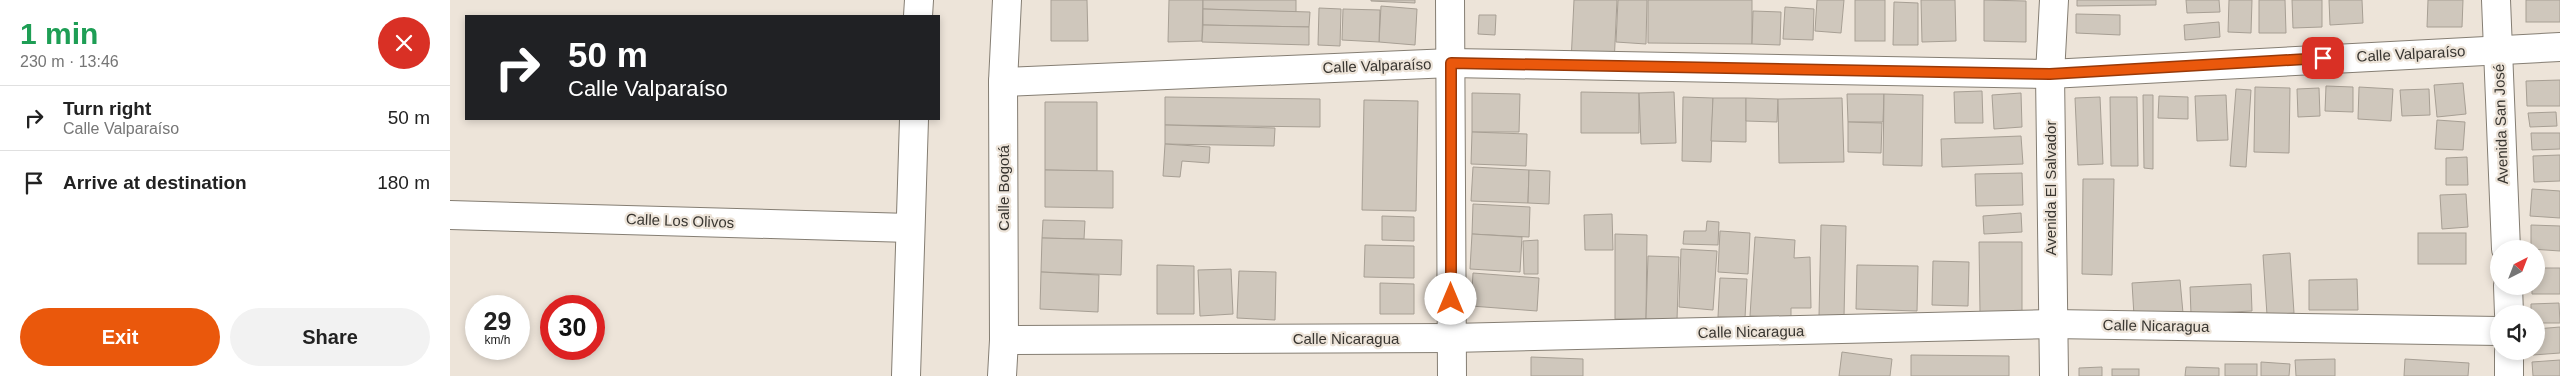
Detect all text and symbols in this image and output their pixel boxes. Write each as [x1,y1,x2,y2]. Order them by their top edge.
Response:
text: 1 min [20,17,98,50]
button: close [378,17,430,69]
icon: right [485,35,550,100]
text: 50 m [568,35,648,74]
pin [2302,37,2344,79]
street label: Calle Valparaíso [2356,42,2466,65]
icon: arrive [2309,44,2337,72]
text: 230 m · 13:46 [20,53,119,70]
street label: Calle Valparaíso [1322,55,1432,76]
street label: Avenida San José [2490,63,2511,185]
text: Calle Valparaíso [568,76,728,101]
text: Turn right [63,98,151,119]
icon: right [20,104,48,132]
text: 50 m [388,107,430,128]
text: Calle Valparaíso [63,120,179,137]
street label: Avenida El Salvador [2042,121,2059,255]
street label: Calle Bogotá [995,144,1012,231]
icon: arrive [20,169,48,197]
text: Arrive at destination [63,172,247,193]
text: 180 m [377,172,430,193]
street label: Calle Los Olivos [626,210,734,231]
north arrow [2490,240,2545,295]
map controls [2490,240,2545,360]
position arrow [1424,272,1476,324]
speed limit sign: 30 [540,295,605,360]
button: sound [2490,305,2545,360]
text: 29 [484,307,511,335]
button: Exit [20,308,220,366]
button: Share [230,308,430,366]
street label: Calle Nicaragua [2103,316,2210,335]
street label: Calle Nicaragua [1697,322,1805,341]
street label: Calle Nicaragua [1293,330,1400,347]
text: km/h [484,333,511,347]

